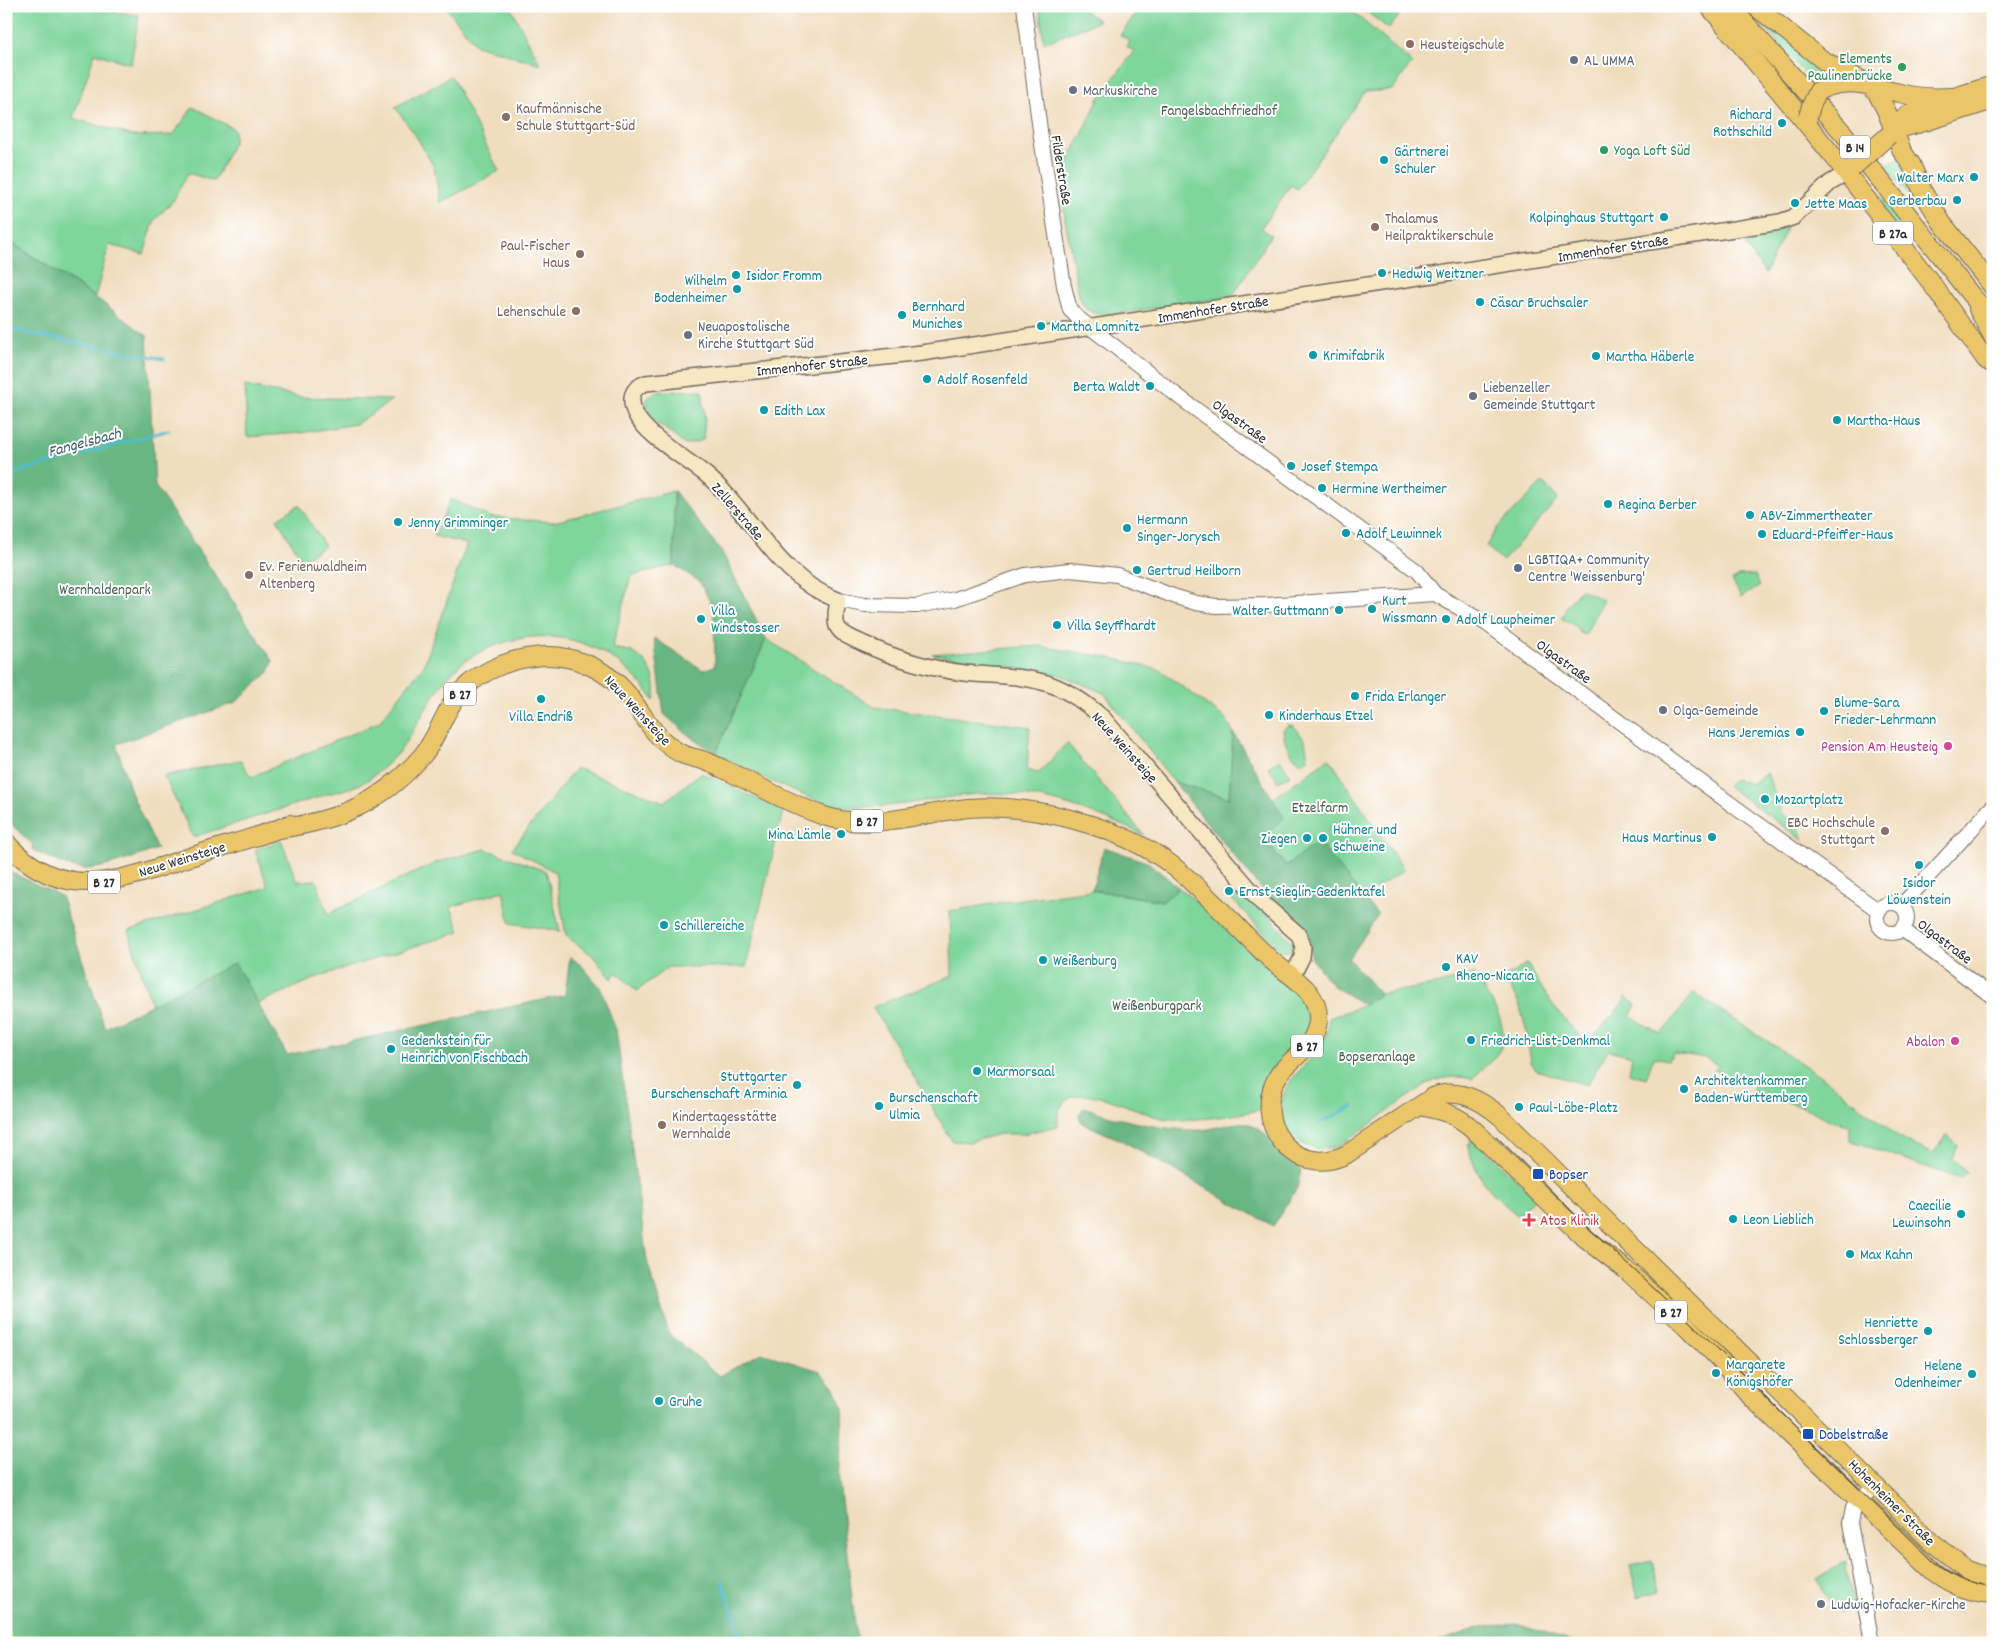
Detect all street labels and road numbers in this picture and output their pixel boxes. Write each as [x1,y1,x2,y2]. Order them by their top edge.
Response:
street label: Filderstraße [1044,134,1076,207]
road number: B 14 [1840,136,1870,158]
road number: B 27a [1873,222,1913,244]
street label: Immenhofer Straße [1556,230,1671,270]
street label: Immenhofer Straße [1156,291,1271,331]
street label: Immenhofer Straße [756,350,869,384]
street label: Olgastraße [1206,395,1271,451]
street label: Zellerstraße [705,478,768,547]
street label: Olgastraße [1530,635,1595,691]
street label: Neue Weinsteige [598,671,675,752]
road number: B 27 [444,682,476,706]
street label: Neue Weinsteige [1085,708,1162,789]
road number: B 27 [851,809,883,832]
street label: Neue Weinsteige [136,837,229,885]
road number: B 27 [88,870,120,894]
street label: Olgastraße [1912,915,1976,971]
road number: B 27 [1291,1034,1323,1058]
road number: B 27 [1655,1300,1687,1324]
street label: Hohenheimer Straße [1842,1455,1939,1552]

